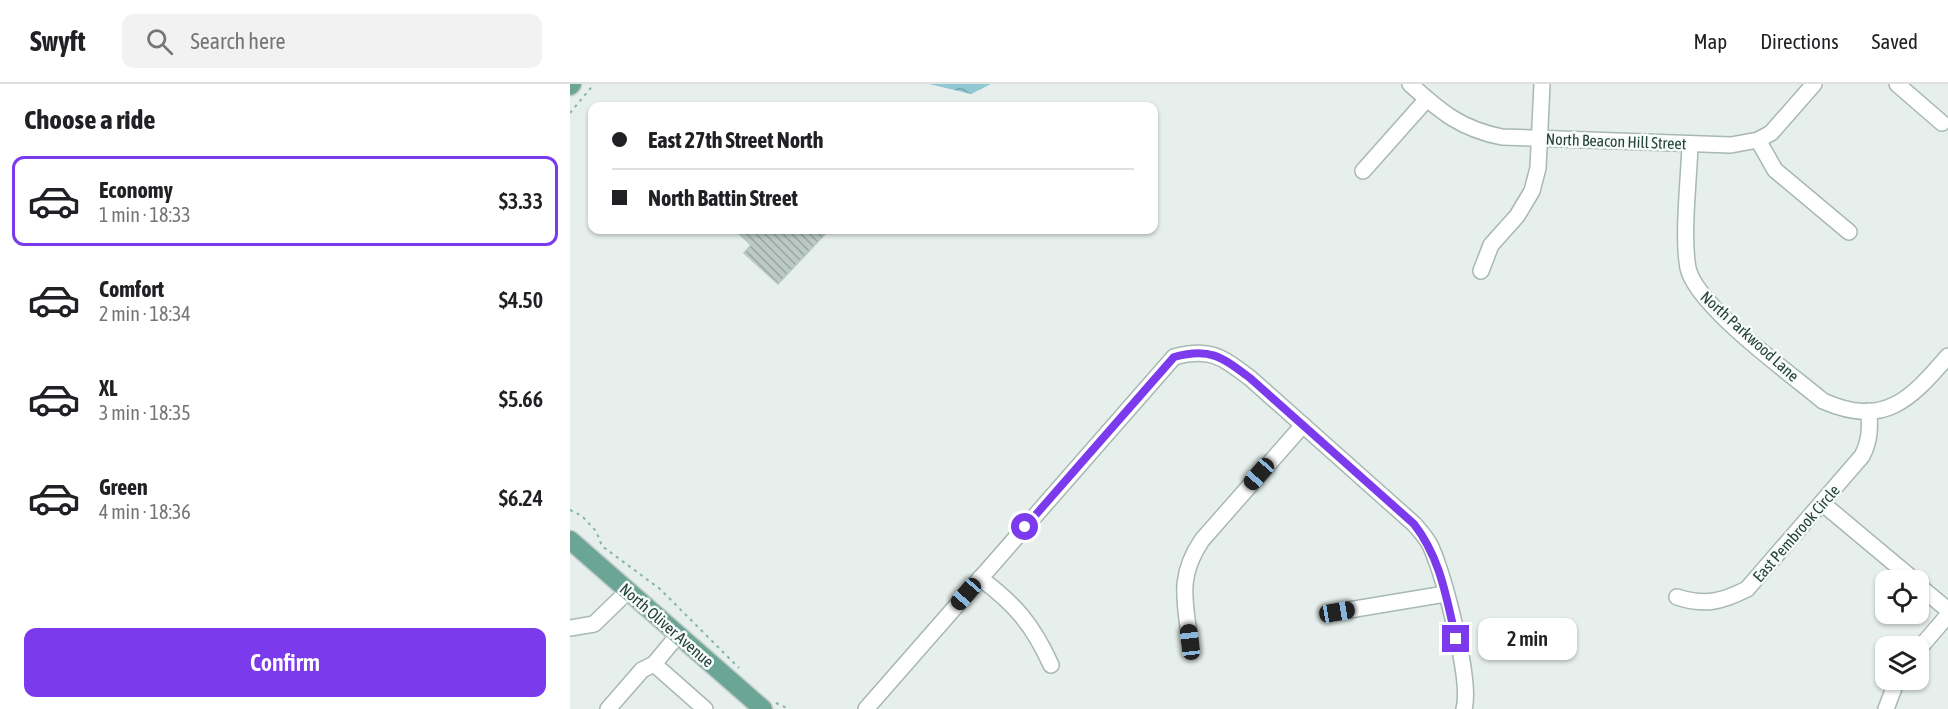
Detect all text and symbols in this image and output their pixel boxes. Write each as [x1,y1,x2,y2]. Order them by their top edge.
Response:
search box [122,14,542,68]
text: Swyft [30,25,86,57]
icon: search [143,25,176,58]
text: Search here [191,28,285,54]
text: Map [1693,29,1727,53]
text: Directions [1760,29,1839,53]
text: Saved [1872,29,1918,53]
text: Choose a ride [24,104,156,135]
text: East 27th Street North [648,127,823,153]
street label: North Beacon Hill Street [1545,130,1687,152]
icon: car [27,174,81,228]
text: Economy [99,177,173,203]
text: North Battin Street [648,185,798,211]
text: $3.33 [499,188,543,214]
text: 1 min · 18:33 [99,203,191,226]
icon: car [27,273,81,327]
text: Comfort [99,276,164,302]
text: $4.50 [499,287,543,313]
street label: North Parkwood Lane [1697,287,1803,385]
text: 2 min · 18:34 [99,302,191,325]
icon: car [27,372,81,426]
text: XL [99,375,117,401]
text: $5.66 [499,386,543,412]
text: 3 min · 18:35 [99,401,191,424]
car [1240,455,1278,493]
icon: car [27,471,81,525]
text: Green [99,474,148,500]
street label: East Pembrook Circle [1749,481,1843,585]
text: $6.24 [499,485,543,511]
text: 4 min · 18:36 [99,500,191,523]
route start [1011,513,1038,540]
map controls [1875,570,1929,690]
button: locate [1875,570,1929,624]
car [947,575,985,613]
street label: North Oliver Avenue [616,579,718,671]
car [1318,600,1356,624]
callout: 2 min [1477,618,1576,660]
car [1179,623,1201,661]
route end [1442,625,1469,652]
text: 2 min [1507,627,1548,650]
button: Confirm [24,628,546,697]
button: layers [1875,636,1929,690]

